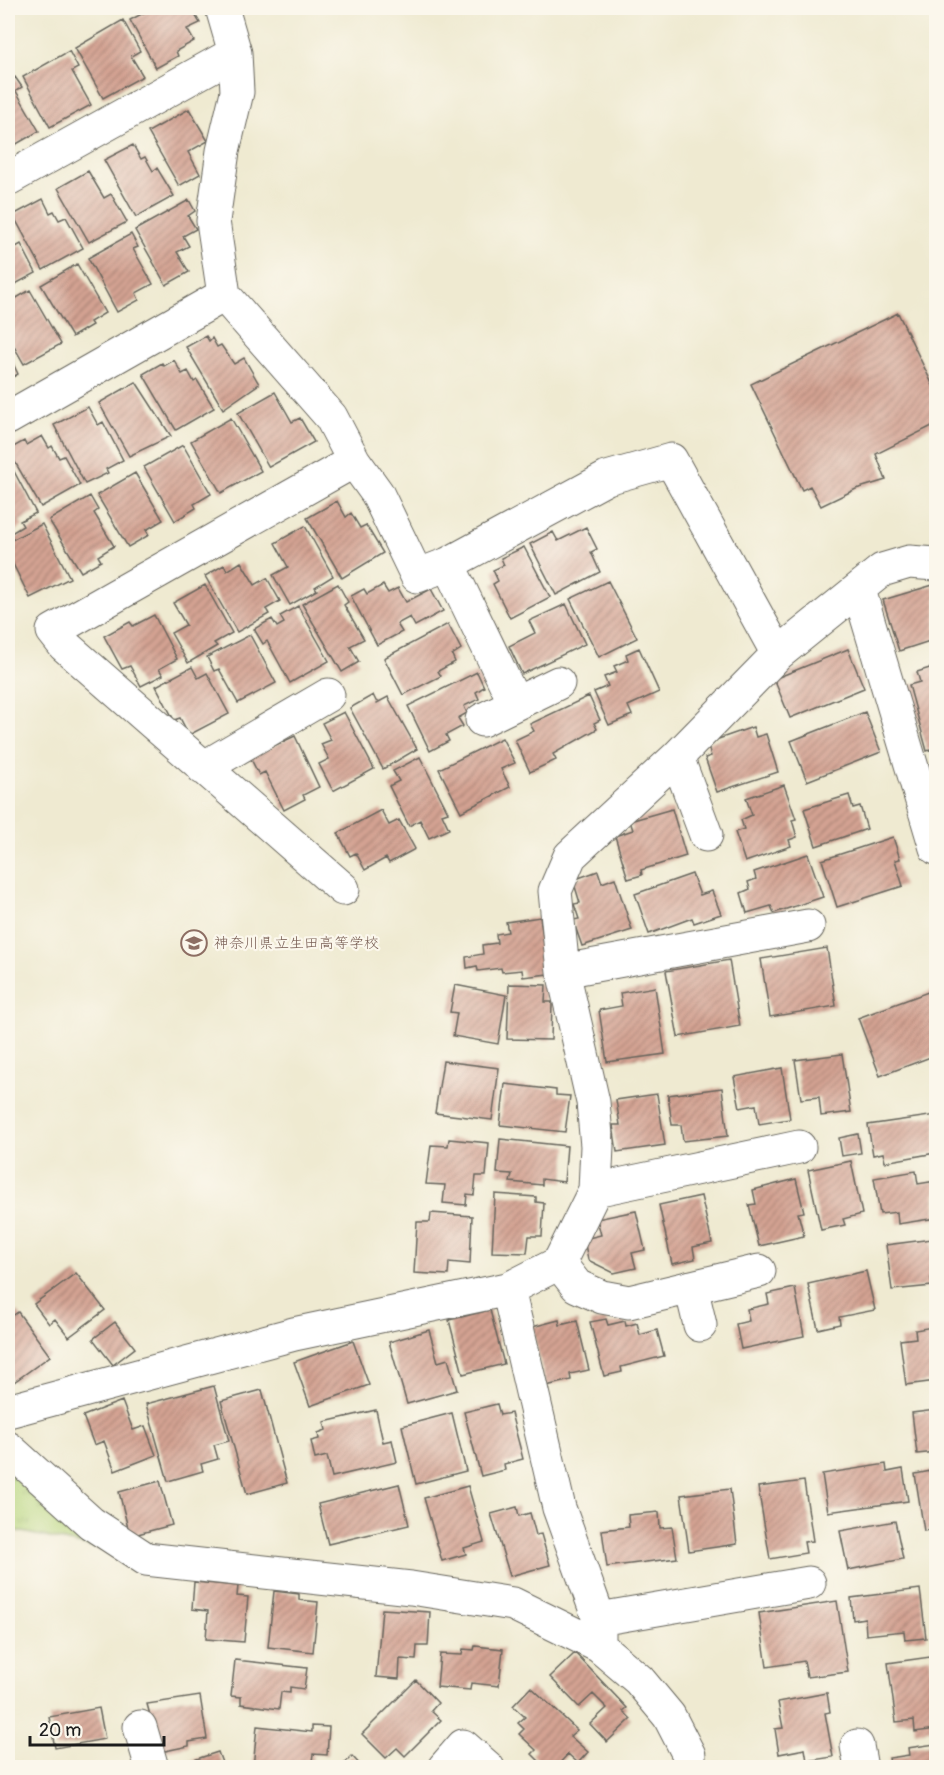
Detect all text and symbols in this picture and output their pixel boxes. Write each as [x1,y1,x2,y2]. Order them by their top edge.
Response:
school or university icon: 神奈川県立生田高等学校 [179,928,209,958]
place label: 神奈川県立生田高等学校 [214,934,379,953]
scale bar [30,1709,164,1747]
text: 20 m [39,1719,81,1742]

